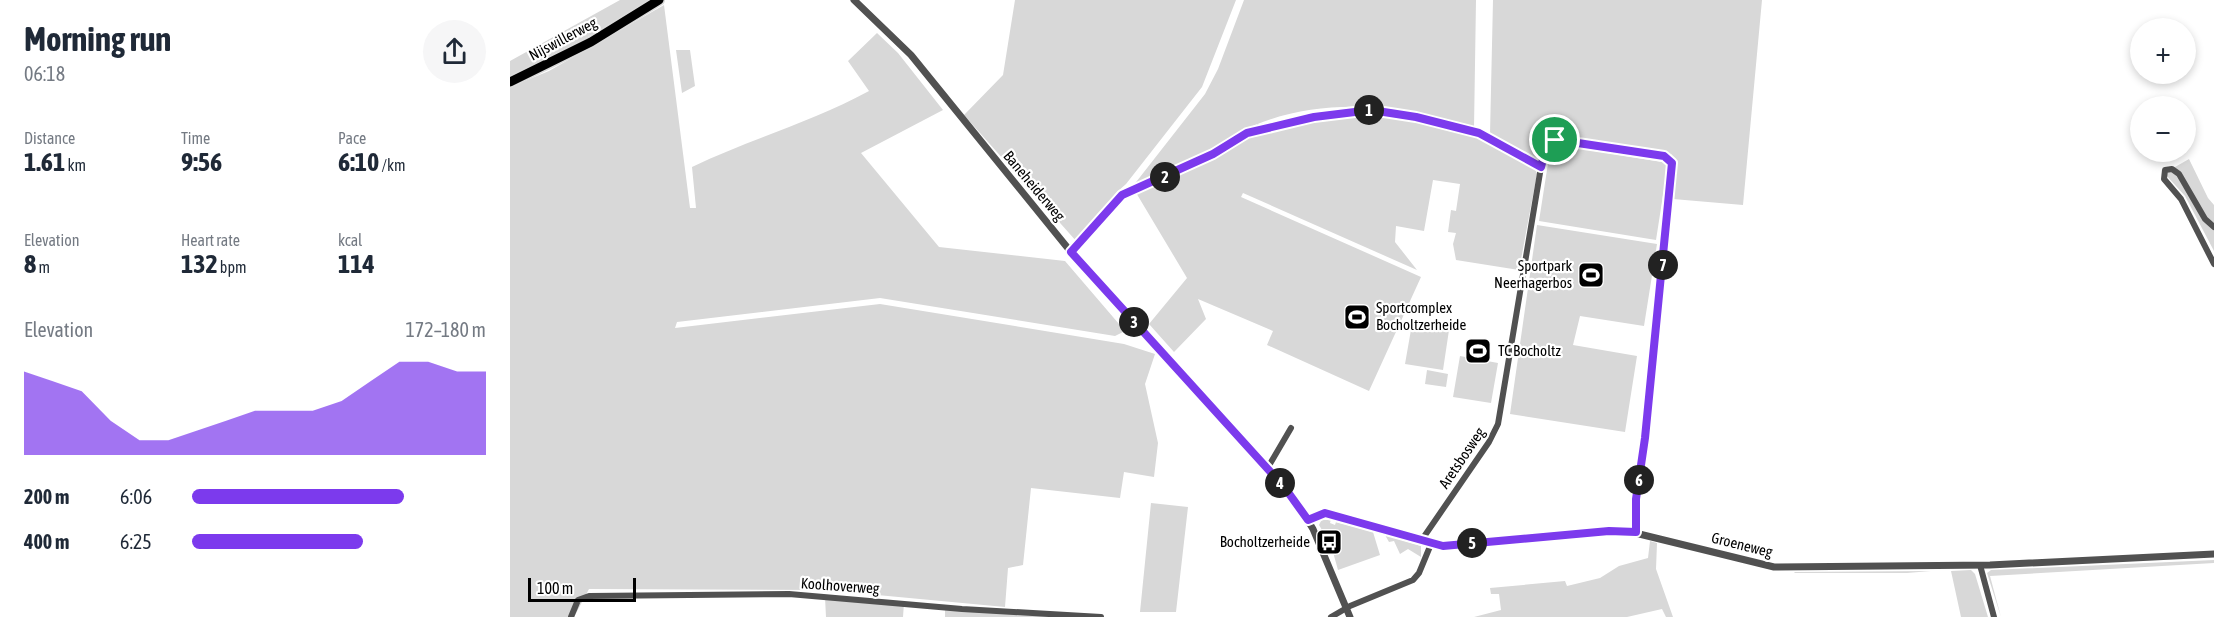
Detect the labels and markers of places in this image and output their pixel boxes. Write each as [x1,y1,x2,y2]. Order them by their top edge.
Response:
pin: 1 [1354,95,1384,125]
pin [1529,114,1580,165]
pin: 2 [1150,162,1180,192]
pin: 7 [1648,250,1678,280]
place label: Sportpark Neerhagerbos [1494,257,1572,291]
sports icon: Sportpark Neerhagerbos [1576,260,1606,290]
place label: Sportcomplex Bocholtzerheide [1376,299,1466,333]
sports icon: Sportcomplex Bocholtzerheide [1342,302,1372,332]
pin: 3 [1119,307,1149,337]
sports icon: TC Bocholtz [1463,336,1493,366]
place label: TC Bocholtz [1498,342,1561,359]
pin: 6 [1624,465,1654,495]
pin: 4 [1265,468,1295,498]
bus stop icon: Bocholtzerheide [1314,527,1344,557]
pin: 5 [1457,528,1487,558]
place label: Bocholtzerheide [1220,533,1310,550]

